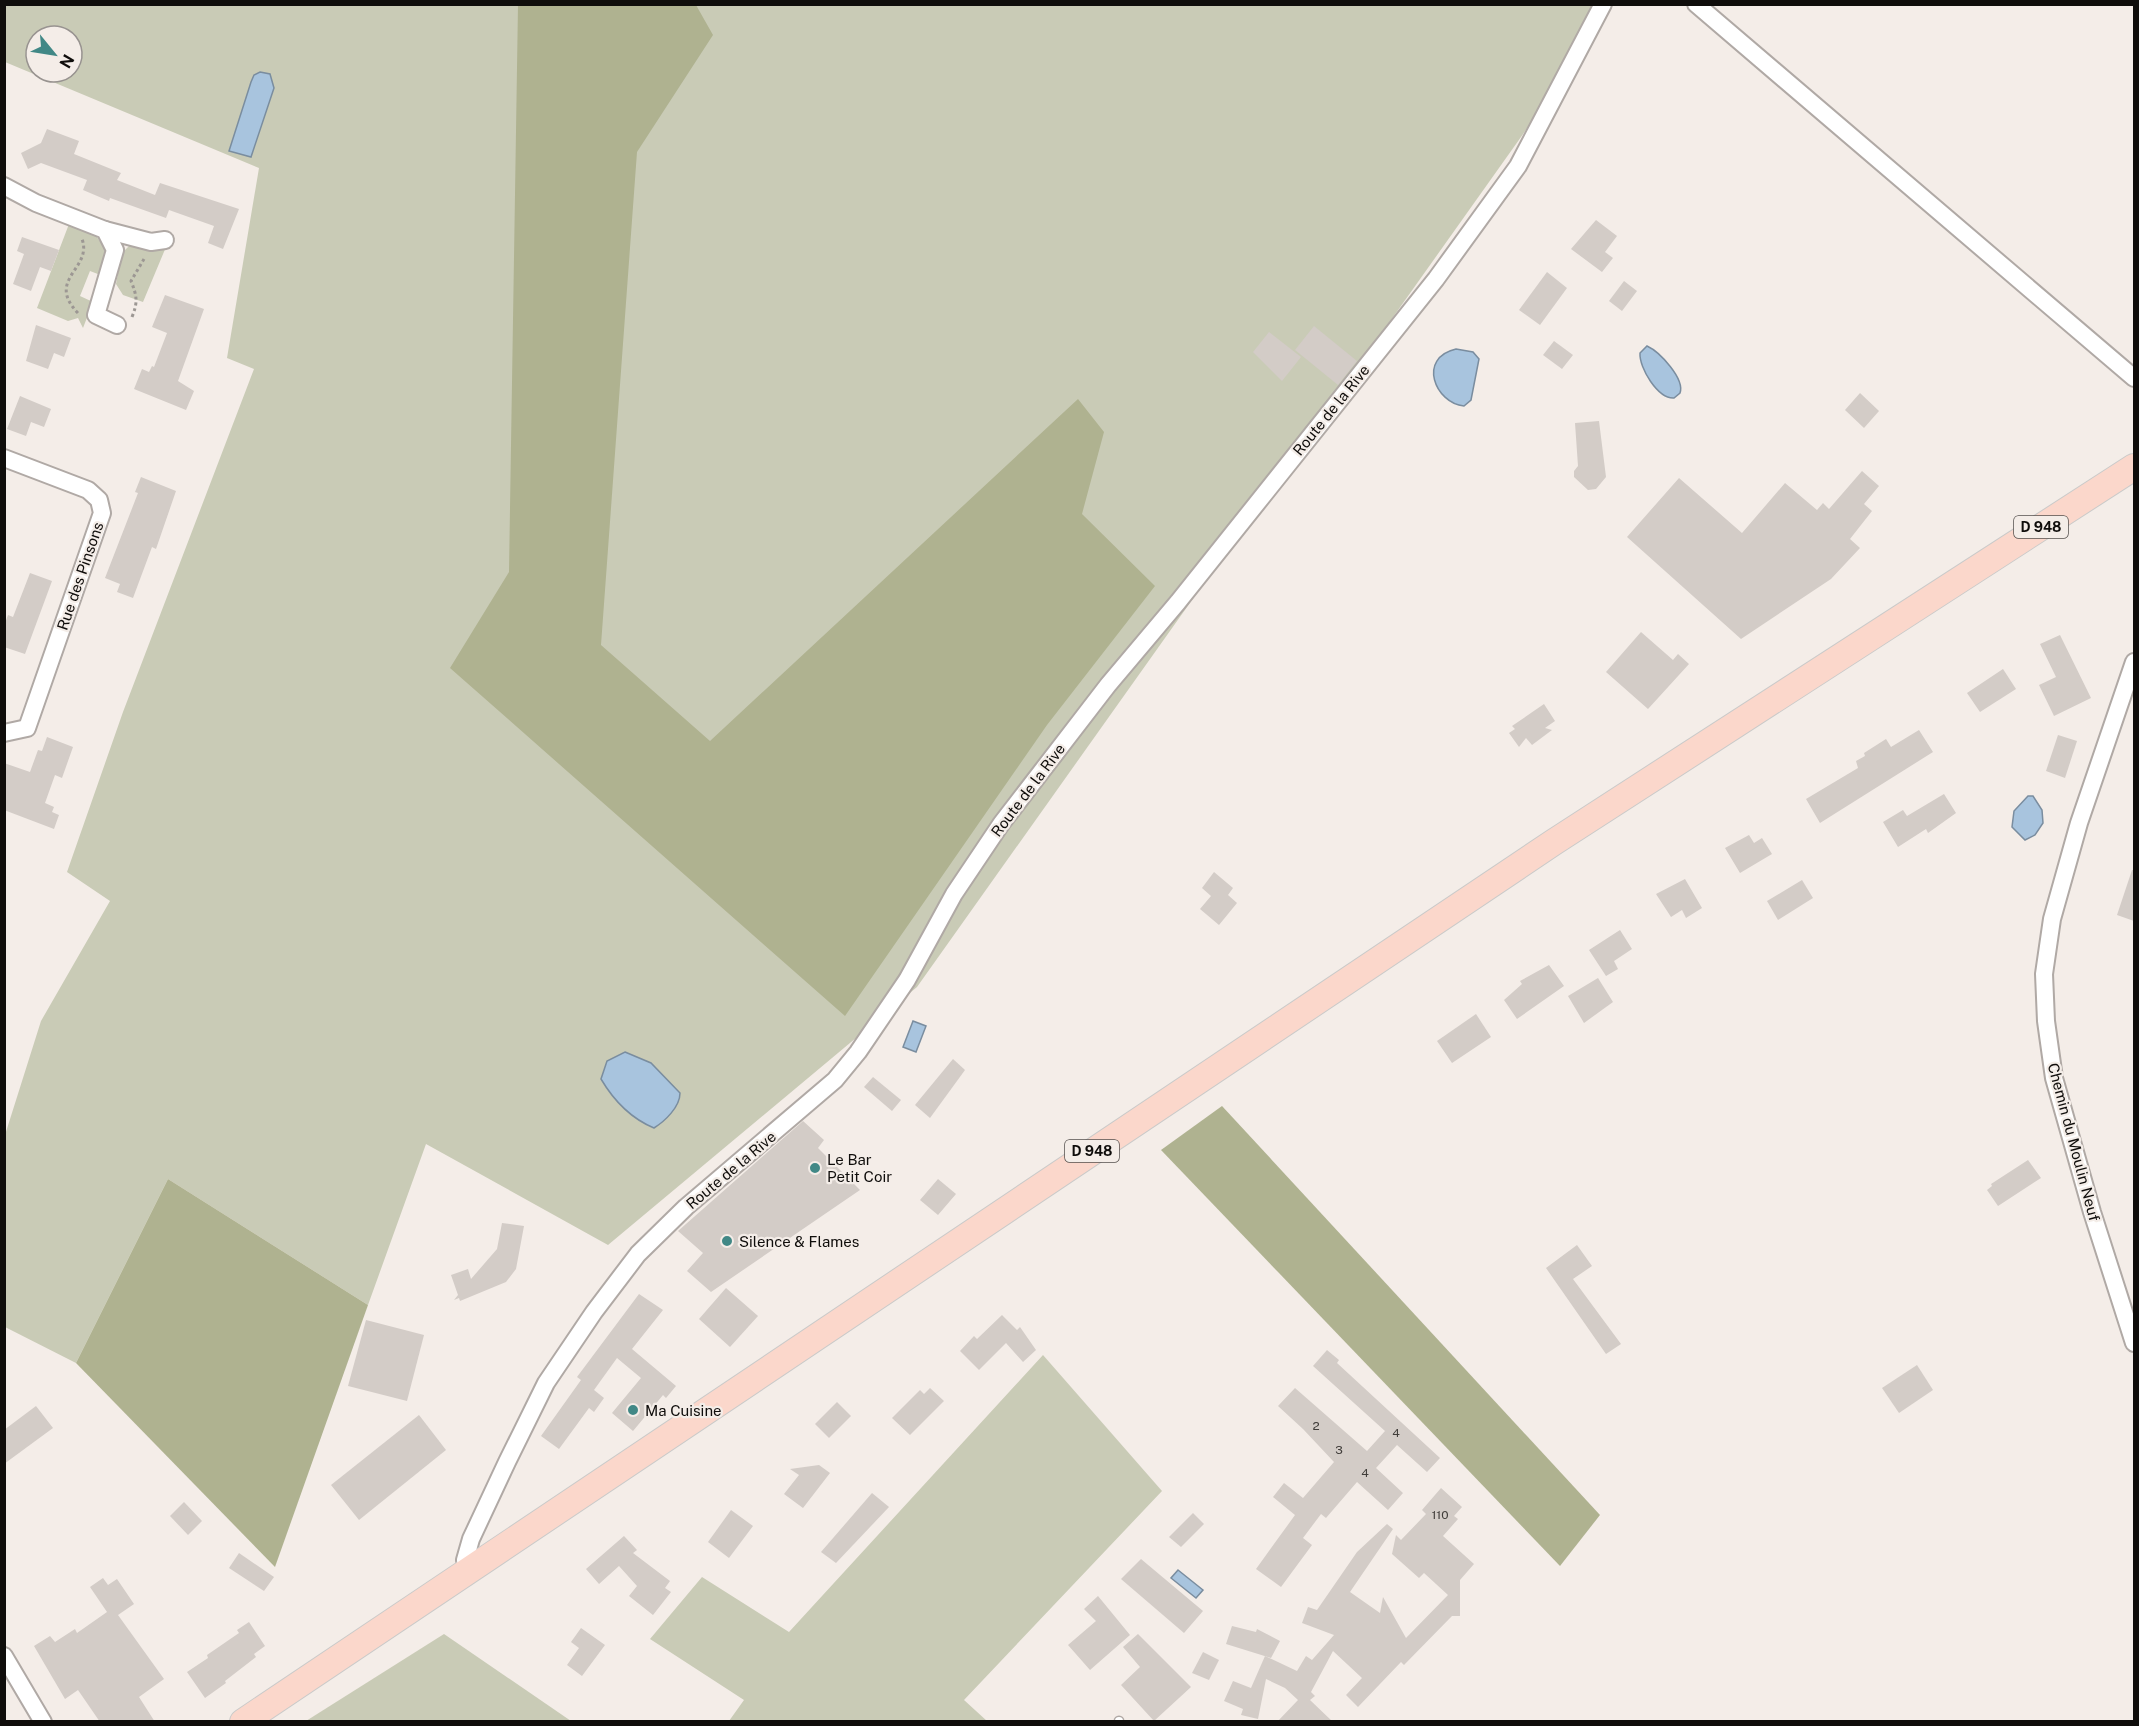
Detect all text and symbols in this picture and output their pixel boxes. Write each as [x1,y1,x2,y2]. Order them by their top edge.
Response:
north arrow [24,24,84,84]
text: N [55,51,78,71]
street label: Route de la Rive [1289,361,1373,459]
road number: D 948 [2014,516,2068,538]
street label: Rue des Pinsons [54,520,106,632]
street label: Route de la Rive [988,740,1068,840]
street label: Chemin du Moulin Neuf [2045,1061,2103,1223]
street label: Route de la Rive [683,1128,779,1212]
road number: D 948 [1065,1140,1119,1162]
place label: Le Bar Petit Coir [827,1151,892,1185]
marker: Le Bar Petit Coir [808,1161,822,1175]
place label: Silence & Flames [739,1233,859,1250]
marker: Silence & Flames [720,1234,734,1248]
place label: Ma Cuisine [645,1402,722,1419]
marker: Ma Cuisine [626,1403,640,1417]
house number: 2 [1312,1419,1320,1433]
house number: 4 [1392,1426,1400,1440]
house number: 3 [1335,1443,1343,1457]
house number: 4 [1361,1466,1369,1480]
house number: 110 [1431,1508,1449,1522]

